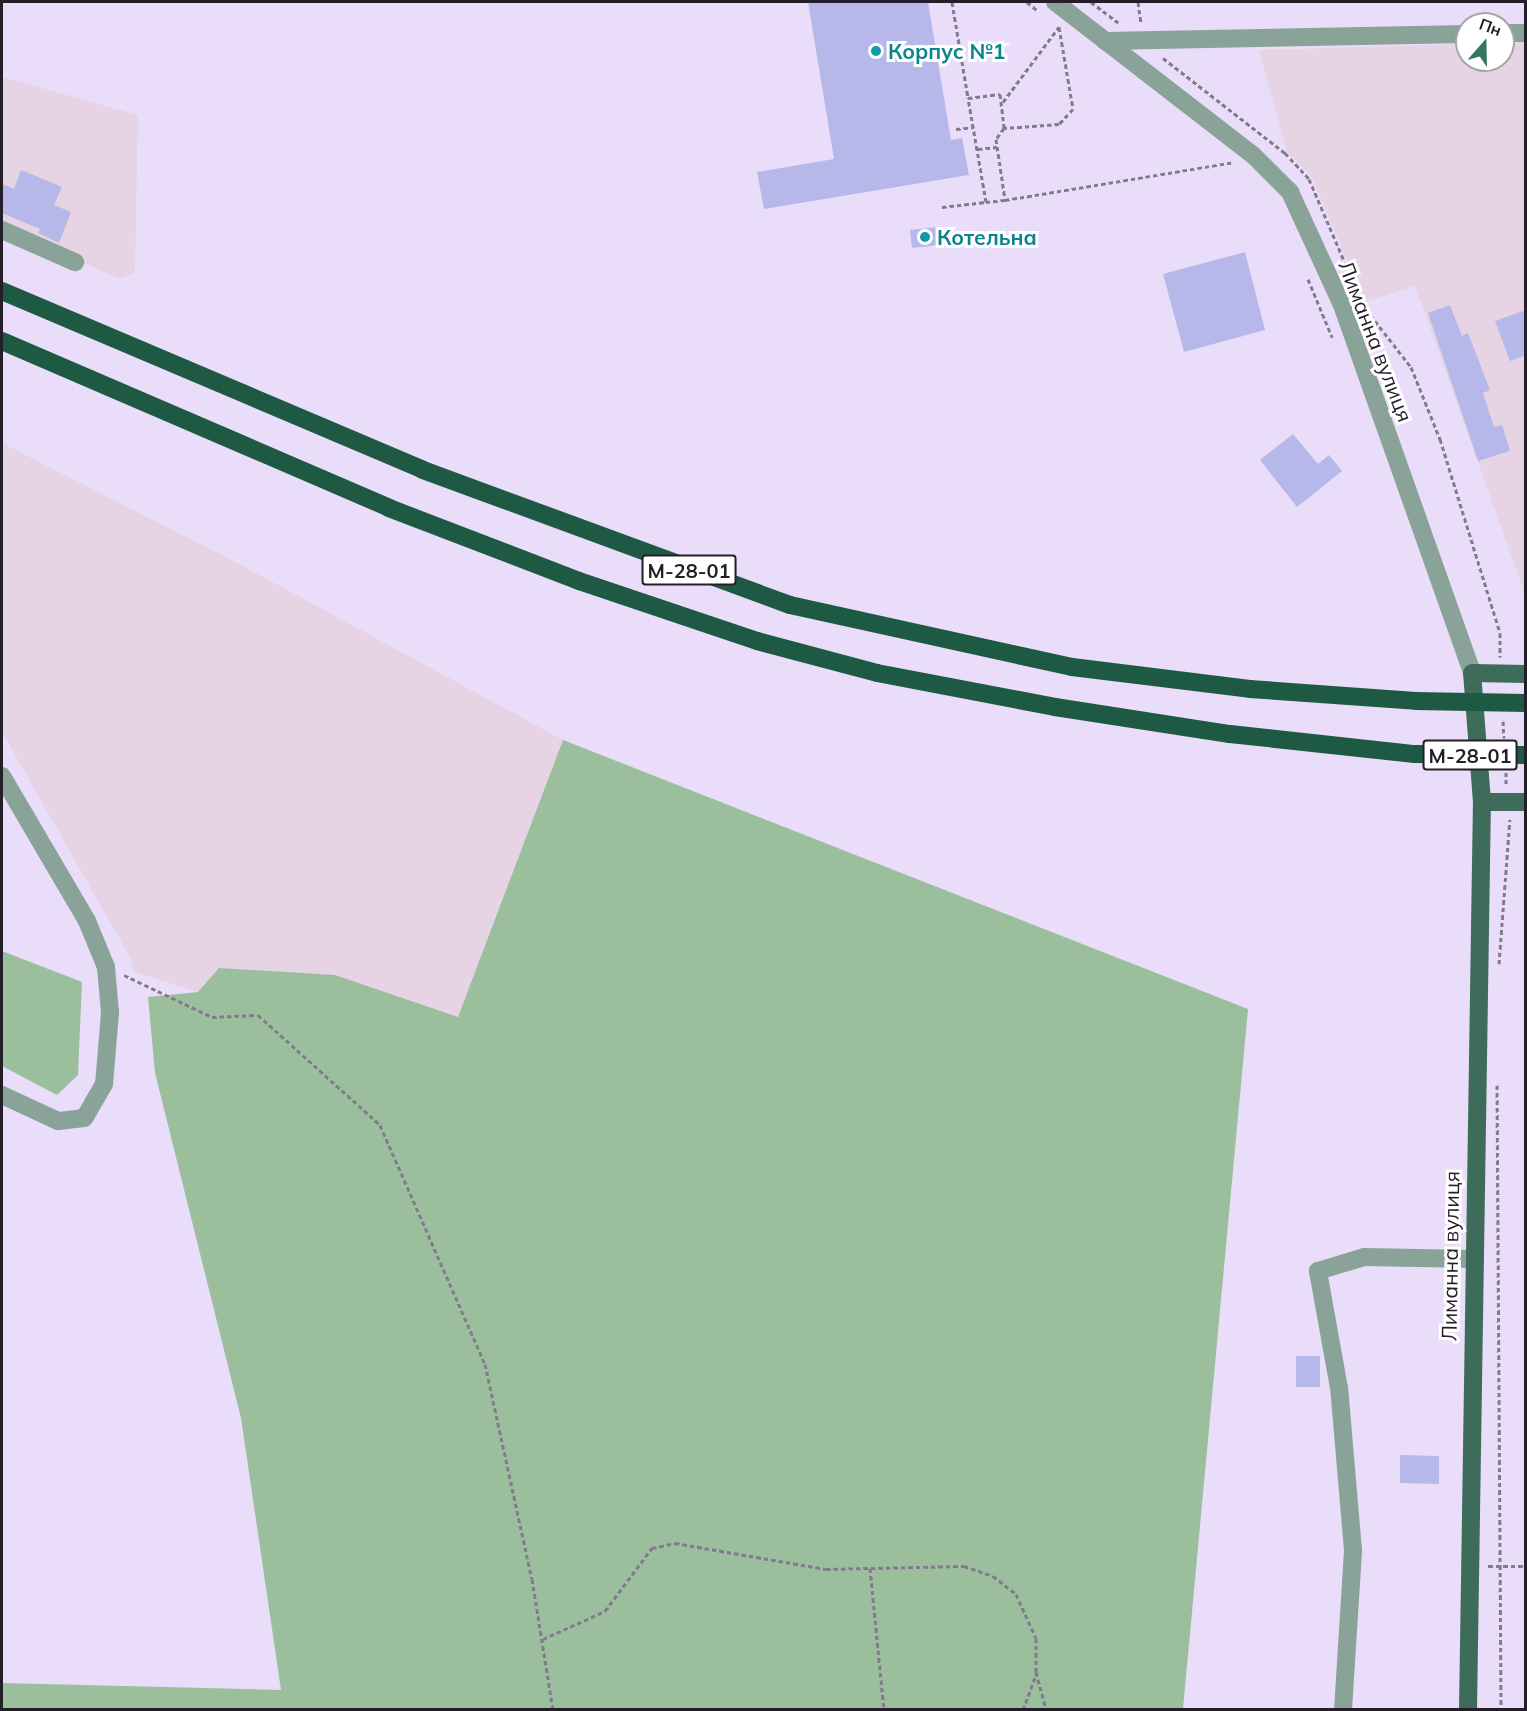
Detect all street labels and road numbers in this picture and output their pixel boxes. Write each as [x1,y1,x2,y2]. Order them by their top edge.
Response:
street label: Лиманна вулиця [1334,257,1418,425]
road number: М-28-01 [641,553,737,587]
road number: М-28-01 [1422,738,1518,772]
street label: Лиманна вулиця [1436,1171,1464,1341]

